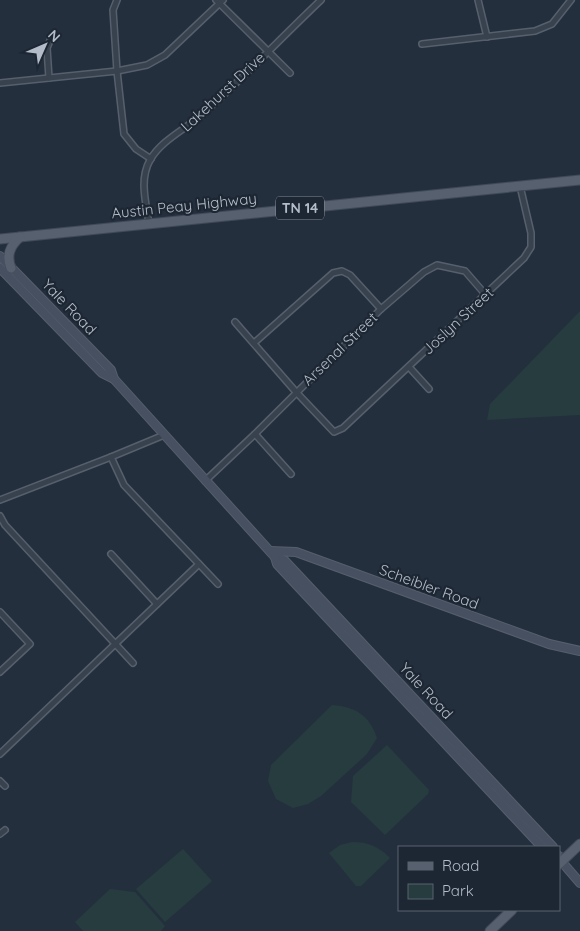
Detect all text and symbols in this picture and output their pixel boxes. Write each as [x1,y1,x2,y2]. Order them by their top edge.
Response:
north arrow [20,20,70,70]
text: N [44,26,64,46]
street label: Lakehurst Drive [177,48,269,136]
street label: Austin Peay Highway [110,188,258,223]
road number: TN 14 [276,197,324,220]
street label: Yale Road [38,275,101,338]
street label: Joslyn Street [418,283,497,358]
street label: Arsenal Street [298,308,381,389]
street label: Scheibler Road [377,560,481,613]
street label: Yale Road [396,659,457,723]
legend [398,846,560,911]
text: Road [442,856,479,875]
text: Park [442,881,474,900]

